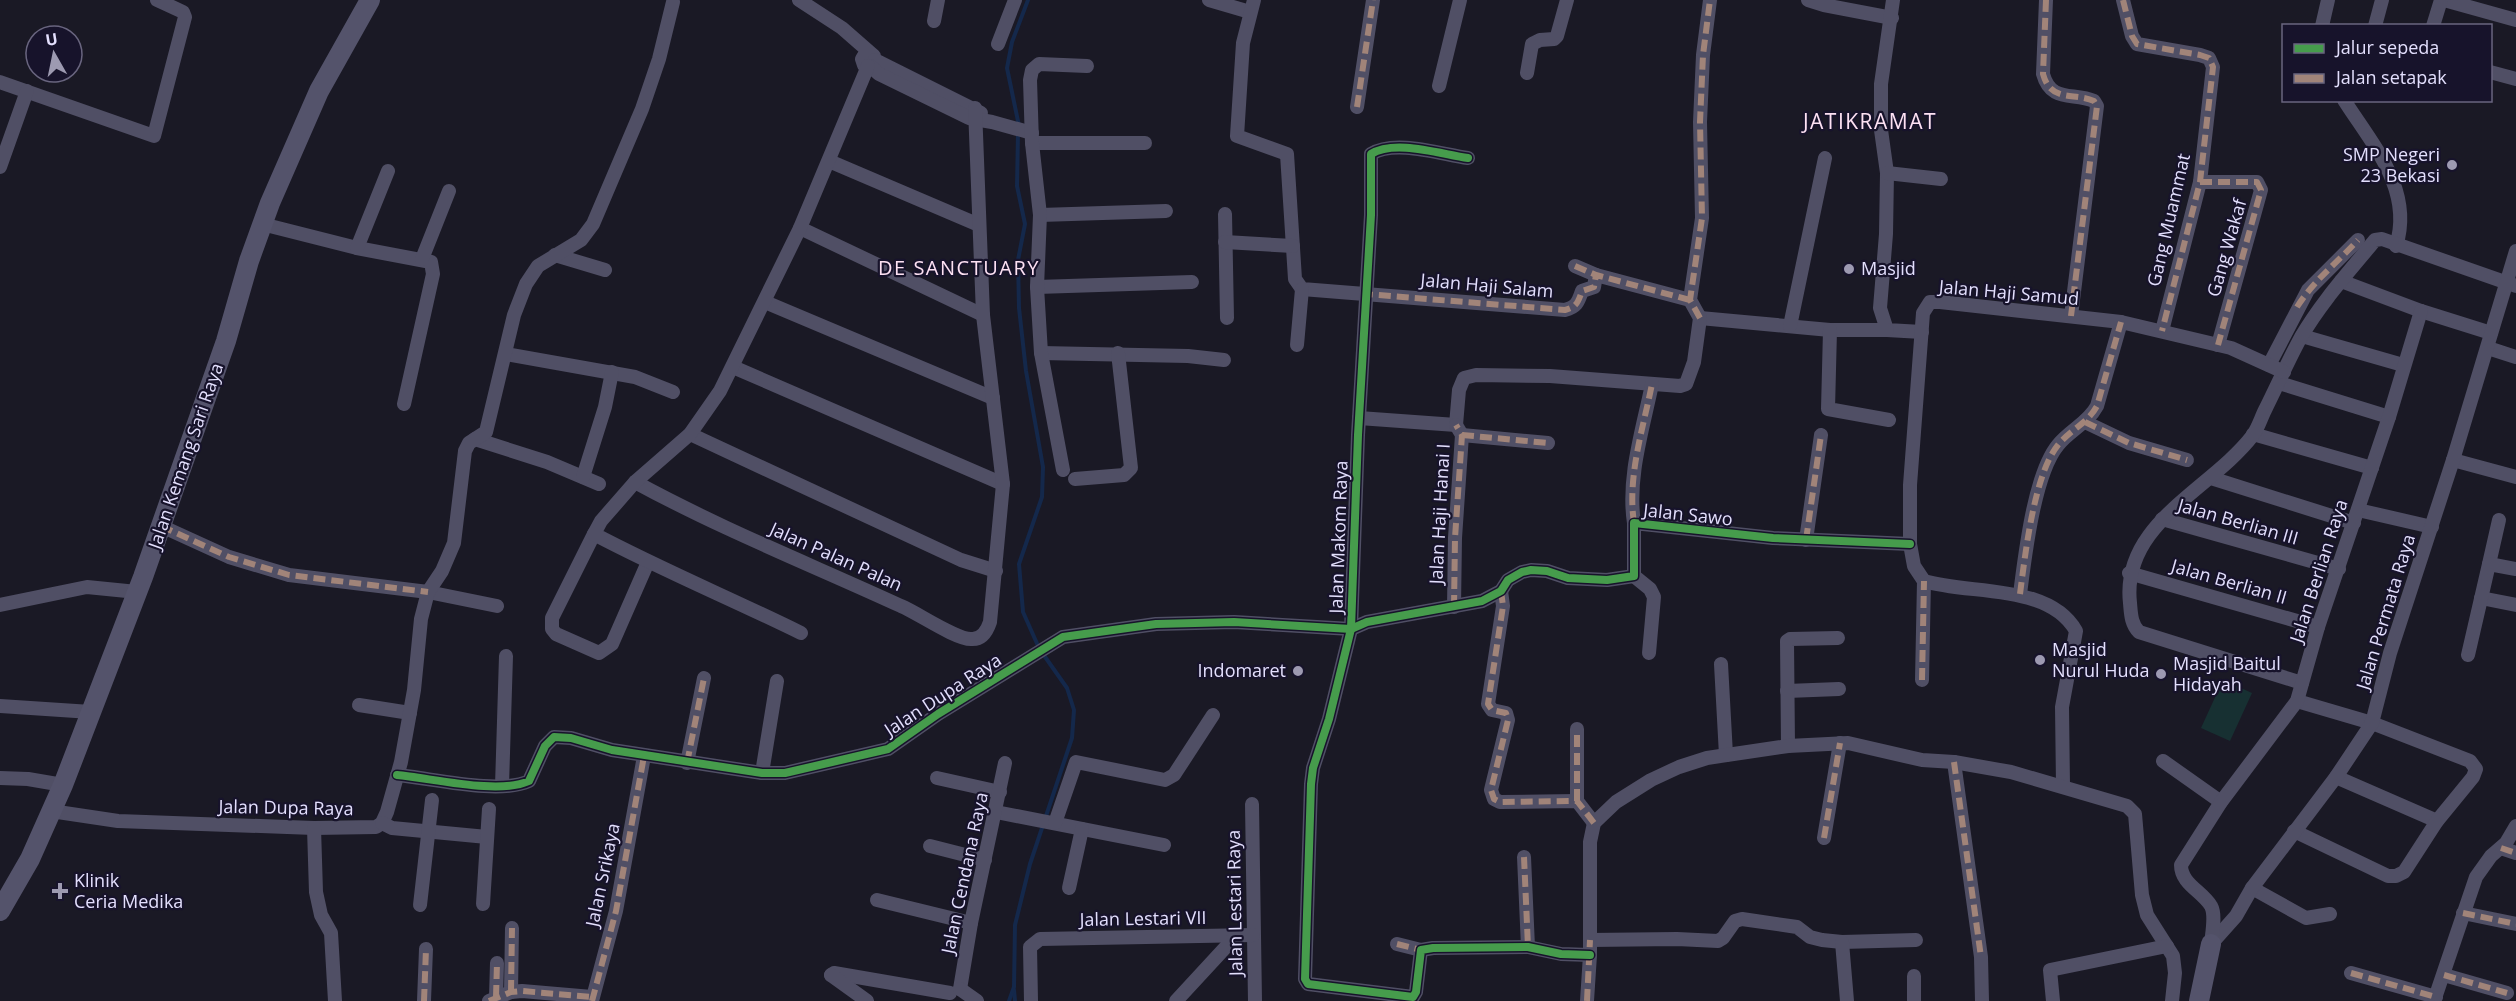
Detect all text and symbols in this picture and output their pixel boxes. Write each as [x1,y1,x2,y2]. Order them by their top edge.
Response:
north arrow [24,24,84,84]
legend [2282,24,2492,102]
text: U [44,27,59,51]
text: Jalur sepeda [2334,35,2439,59]
text: Jalan setapak [2334,65,2447,89]
district label: JATIKRAMAT [1801,107,1937,135]
place label: SMP Negeri 23 Bekasi [2343,142,2440,187]
street label: Gang Muammat [2141,151,2195,289]
marker: SMP Negeri 23 Bekasi [2445,158,2459,172]
street label: Gang Wakaf [2201,195,2252,299]
district label: DE SANCTUARY [878,254,1040,281]
place label: Masjid [1861,256,1916,280]
marker: Masjid [1842,262,1856,276]
street label: Jalan Haji Salam [1418,267,1554,303]
street label: Jalan Haji Samud [1936,274,2080,310]
street label: Jalan Kemang Sari Raya [141,360,228,554]
street label: Jalan Haji Hanai I [1423,443,1455,587]
street label: Jalan Makom Raya [1323,460,1353,616]
street label: Jalan Berlian III [2173,492,2301,550]
street label: Jalan Berlian Raya [2283,496,2353,647]
street label: Jalan Sawo [1640,497,1734,531]
street label: Jalan Palan Palan [765,515,906,596]
street label: Jalan Permata Raya [2349,531,2420,694]
street label: Jalan Berlian II [2167,553,2290,609]
place label: Masjid Nurul Huda [2052,637,2150,682]
street label: Jalan Dupa Raya [878,647,1006,742]
place label: Masjid Baitul Hidayah [2173,651,2281,696]
marker: Masjid Nurul Huda [2033,653,2047,667]
place label: Indomaret [1198,658,1286,682]
marker: Indomaret [1291,664,1305,678]
marker: Masjid Baitul Hidayah [2154,667,2168,681]
street label: Jalan Cendana Raya [935,790,993,958]
street label: Jalan Dupa Raya [216,794,354,820]
street label: Jalan Srikaya [579,821,625,931]
street label: Jalan Lestari Raya [1221,830,1247,978]
place label: Klinik Ceria Medika [74,868,183,913]
marker: Klinik Ceria Medika [51,882,69,900]
street label: Jalan Lestari VII [1077,905,1207,931]

